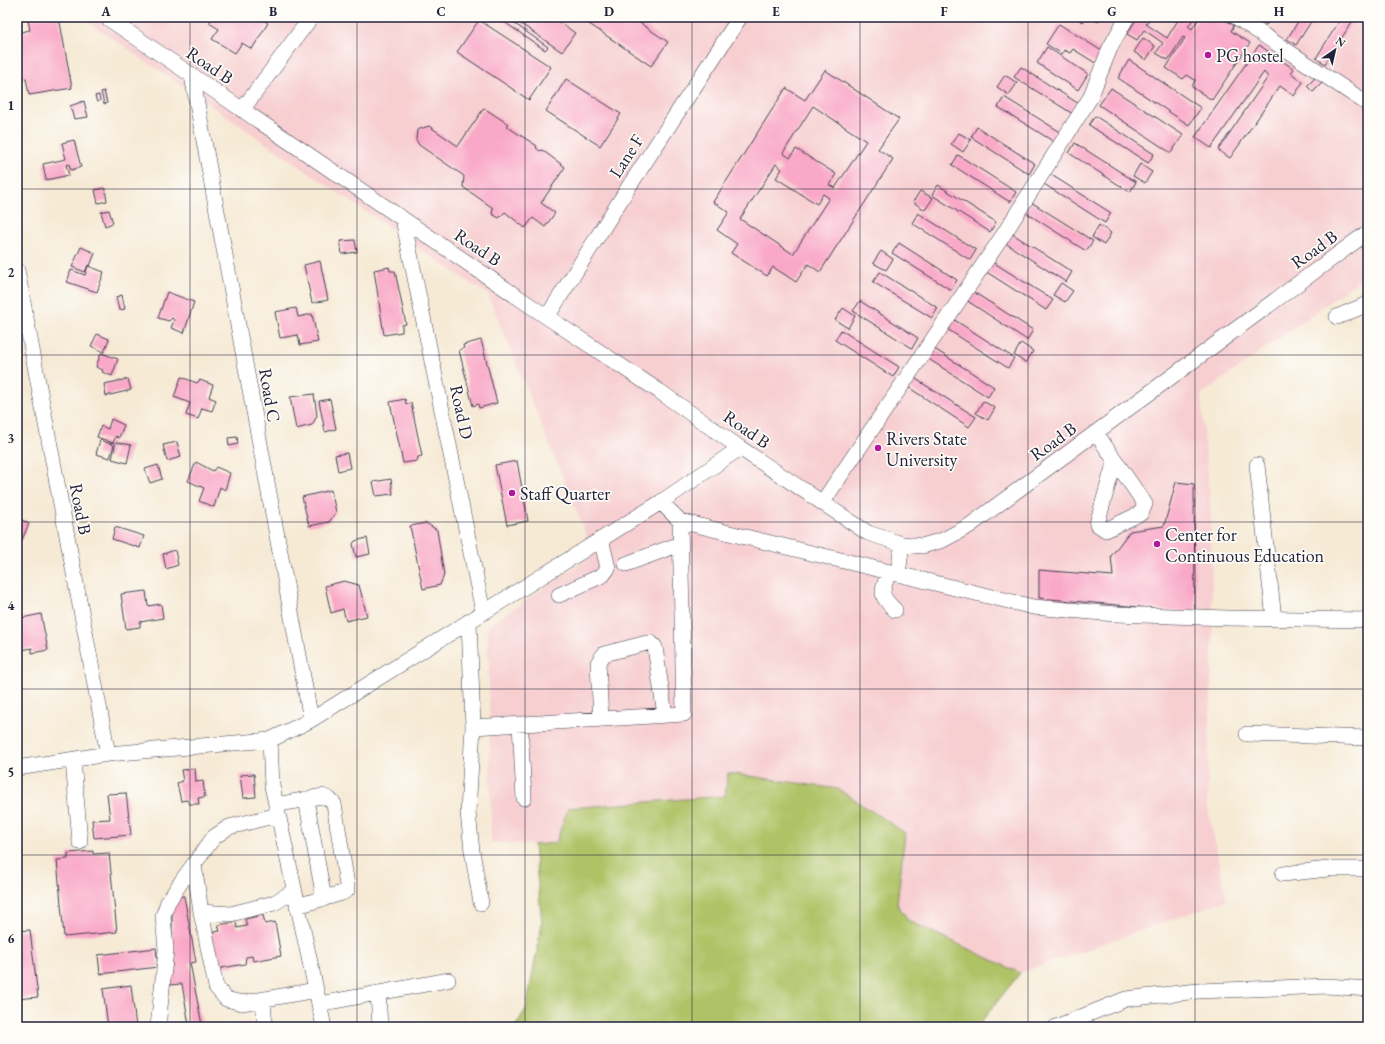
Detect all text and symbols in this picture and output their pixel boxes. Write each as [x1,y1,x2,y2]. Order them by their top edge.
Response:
text: A [100,3,111,20]
text: B [269,3,277,20]
text: C [436,3,446,20]
text: D [604,3,614,20]
text: E [772,3,780,20]
text: F [940,3,948,20]
text: G [1107,3,1117,20]
text: H [1274,3,1285,20]
north arrow [1315,30,1355,70]
text: N [1333,33,1348,50]
street label: Road B [182,41,238,89]
place label: PG hostel [1216,44,1284,67]
marker: PG hostel [1203,50,1213,60]
text: 1 [8,97,15,114]
street label: Lane F [604,130,648,182]
street label: Road B [450,223,506,271]
street label: Road B [1286,224,1342,274]
text: 2 [8,264,15,281]
street label: Road C [254,366,286,424]
street label: Road D [445,383,479,441]
street label: Road B [719,405,775,453]
street label: Road B [1025,416,1081,466]
place label: Rivers State University [886,427,967,471]
text: 3 [8,430,15,447]
marker: Rivers State University [873,443,883,453]
street label: Road B [65,481,97,537]
place label: Staff Quarter [520,482,610,505]
marker: Staff Quarter [507,488,517,498]
place label: Center for Continuous Education [1165,523,1325,567]
marker: Center for Continuous Education [1152,539,1162,549]
text: 4 [8,597,15,614]
text: 5 [8,764,14,781]
text: 6 [8,930,15,947]

